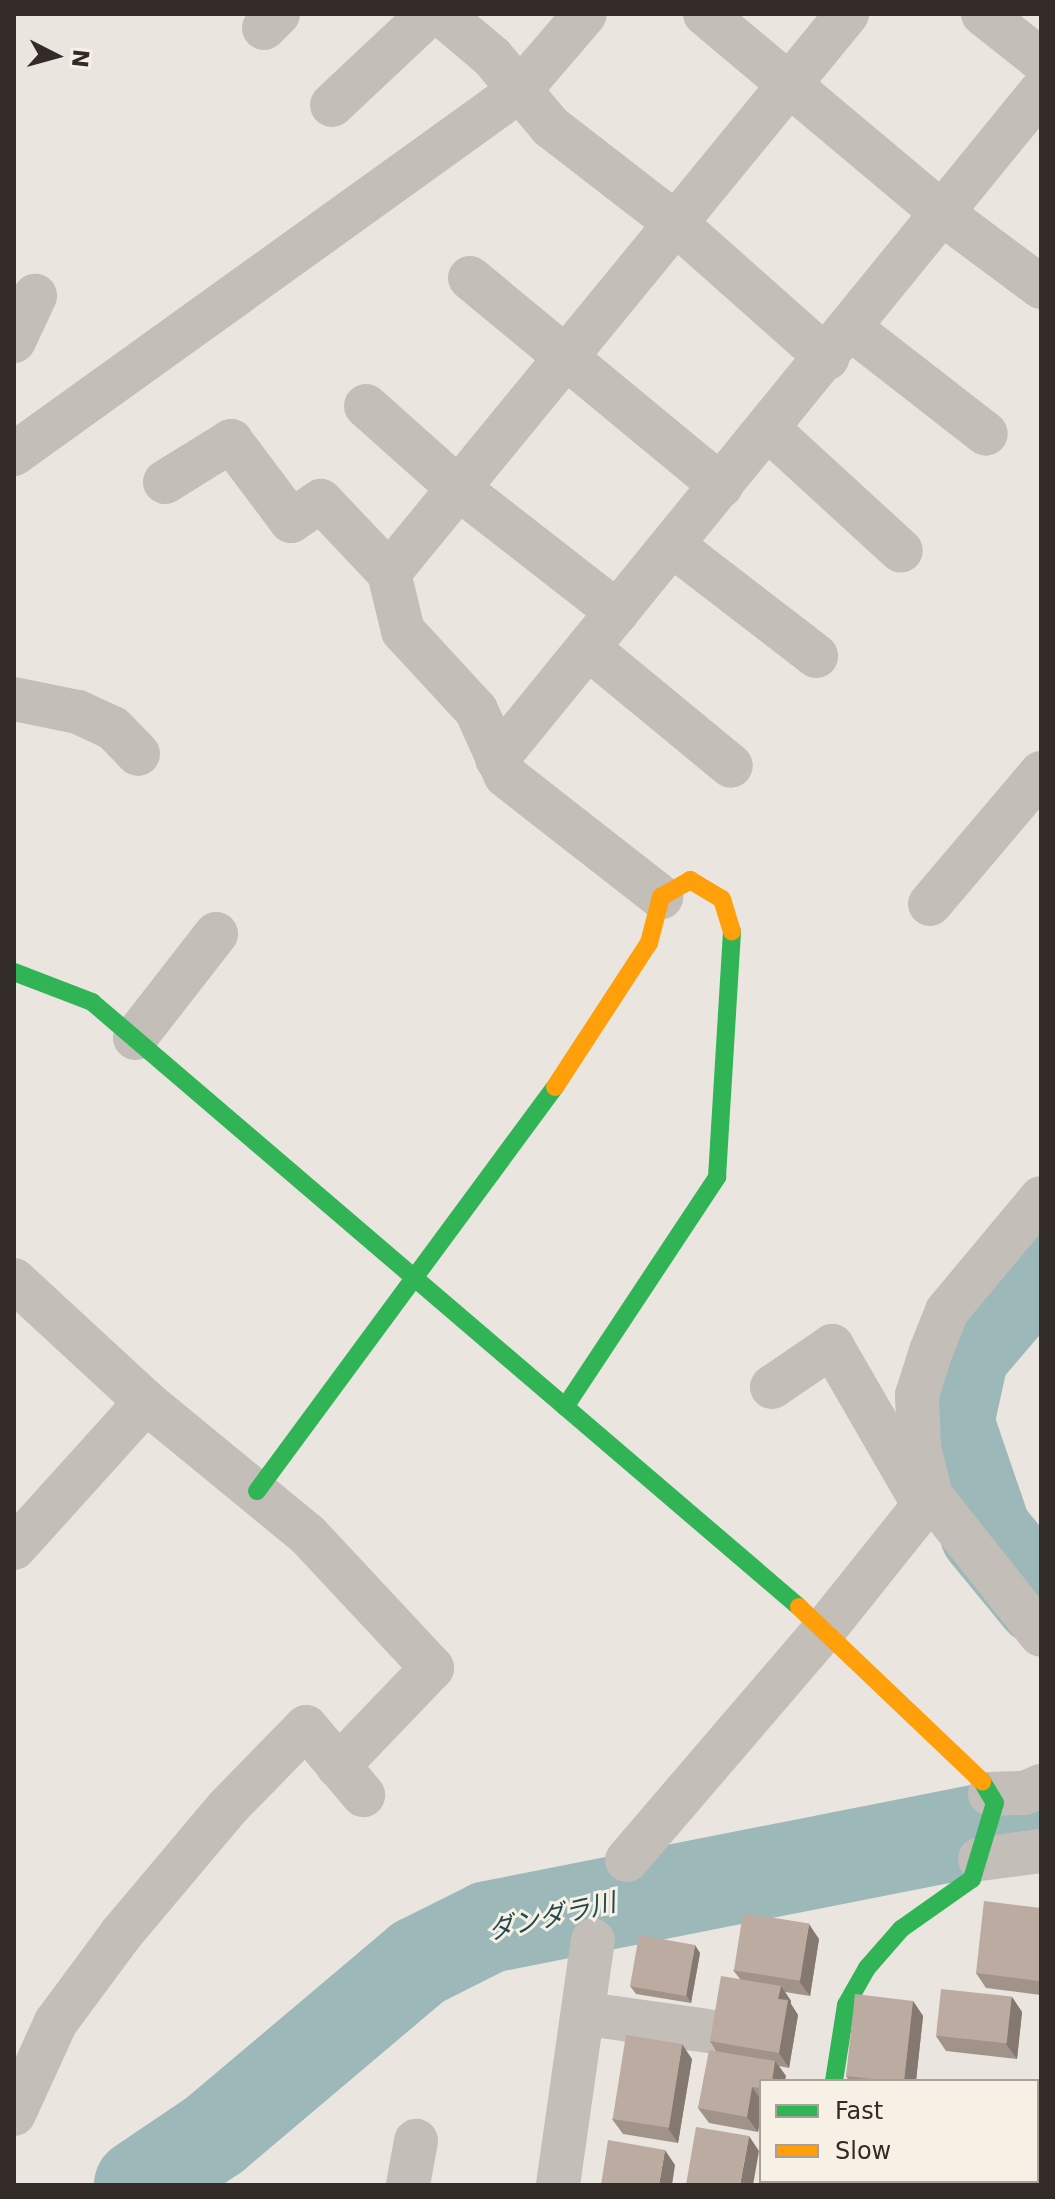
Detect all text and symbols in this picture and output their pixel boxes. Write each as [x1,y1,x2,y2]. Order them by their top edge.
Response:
north arrow [16,16,96,96]
text: N [67,48,94,69]
water label: ダンダラ川 [485,1887,619,1947]
legend [759,2079,1039,2183]
text: Fast [835,2097,883,2125]
text: Slow [835,2137,891,2165]

